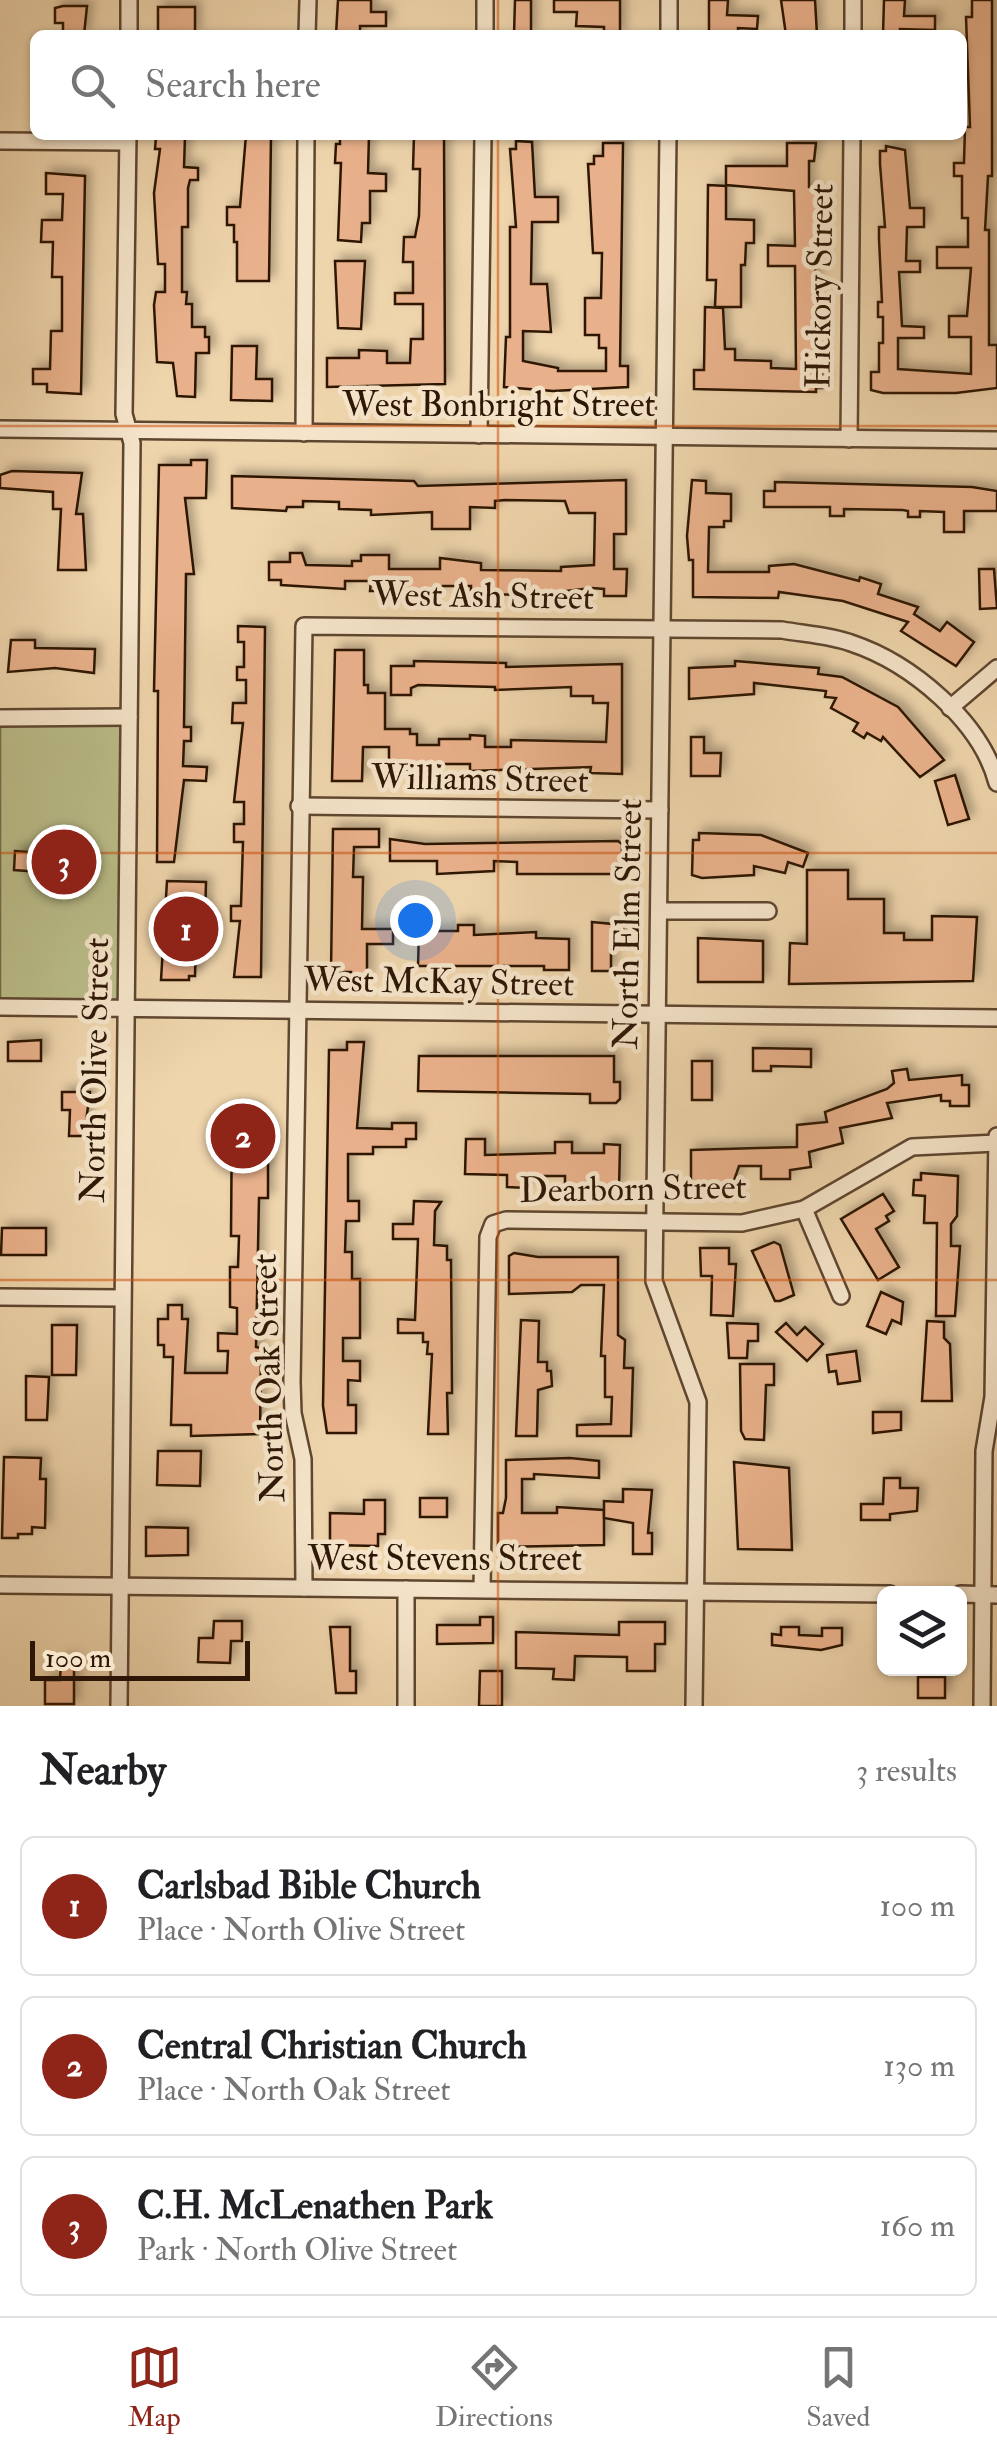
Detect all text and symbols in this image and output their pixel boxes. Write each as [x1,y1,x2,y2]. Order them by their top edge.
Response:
search box [30,30,967,140]
icon: search [65,58,120,113]
text: Search here [145,61,321,109]
street label: Hickory Street [796,183,844,389]
street label: West Bonbright Street [341,383,656,427]
street label: West Ash Street [371,572,594,620]
street label: Williams Street [370,755,589,803]
street label: North Elm Street [604,798,652,1050]
pin: 3 [32,824,96,900]
pin: 1 [154,892,218,966]
your location [390,895,441,946]
street label: North Olive Street [71,937,119,1203]
street label: West McKay Street [302,958,575,1006]
pin: 2 [210,1098,276,1174]
street label: Dearborn Street [519,1165,747,1213]
street label: North Oak Street [243,1253,295,1503]
street label: West Stevens Street [307,1537,582,1581]
map controls [877,1586,967,1676]
button: layers [877,1586,967,1676]
scale bar [30,1636,250,1680]
text: 100 m [45,1641,111,1676]
text: Nearby [40,1745,166,1797]
text: 3 results [856,1751,957,1791]
text: Carlsbad Bible Church [137,1862,481,1910]
text: 1 [69,1886,80,1926]
text: 100 m [879,1886,955,1926]
text: Place · North Olive Street [137,1910,465,1950]
text: Central Christian Church [137,2022,527,2070]
text: 2 [66,2046,83,2086]
text: 130 m [883,2046,955,2086]
text: Place · North Oak Street [137,2070,451,2110]
text: C.H. McLenathen Park [137,2182,493,2230]
text: 3 [68,2206,81,2246]
text: 160 m [880,2206,955,2246]
text: Park · North Olive Street [137,2230,457,2270]
tab: Map [127,2340,182,2435]
tab: Directions [435,2340,553,2435]
tab: Saved [806,2340,870,2435]

